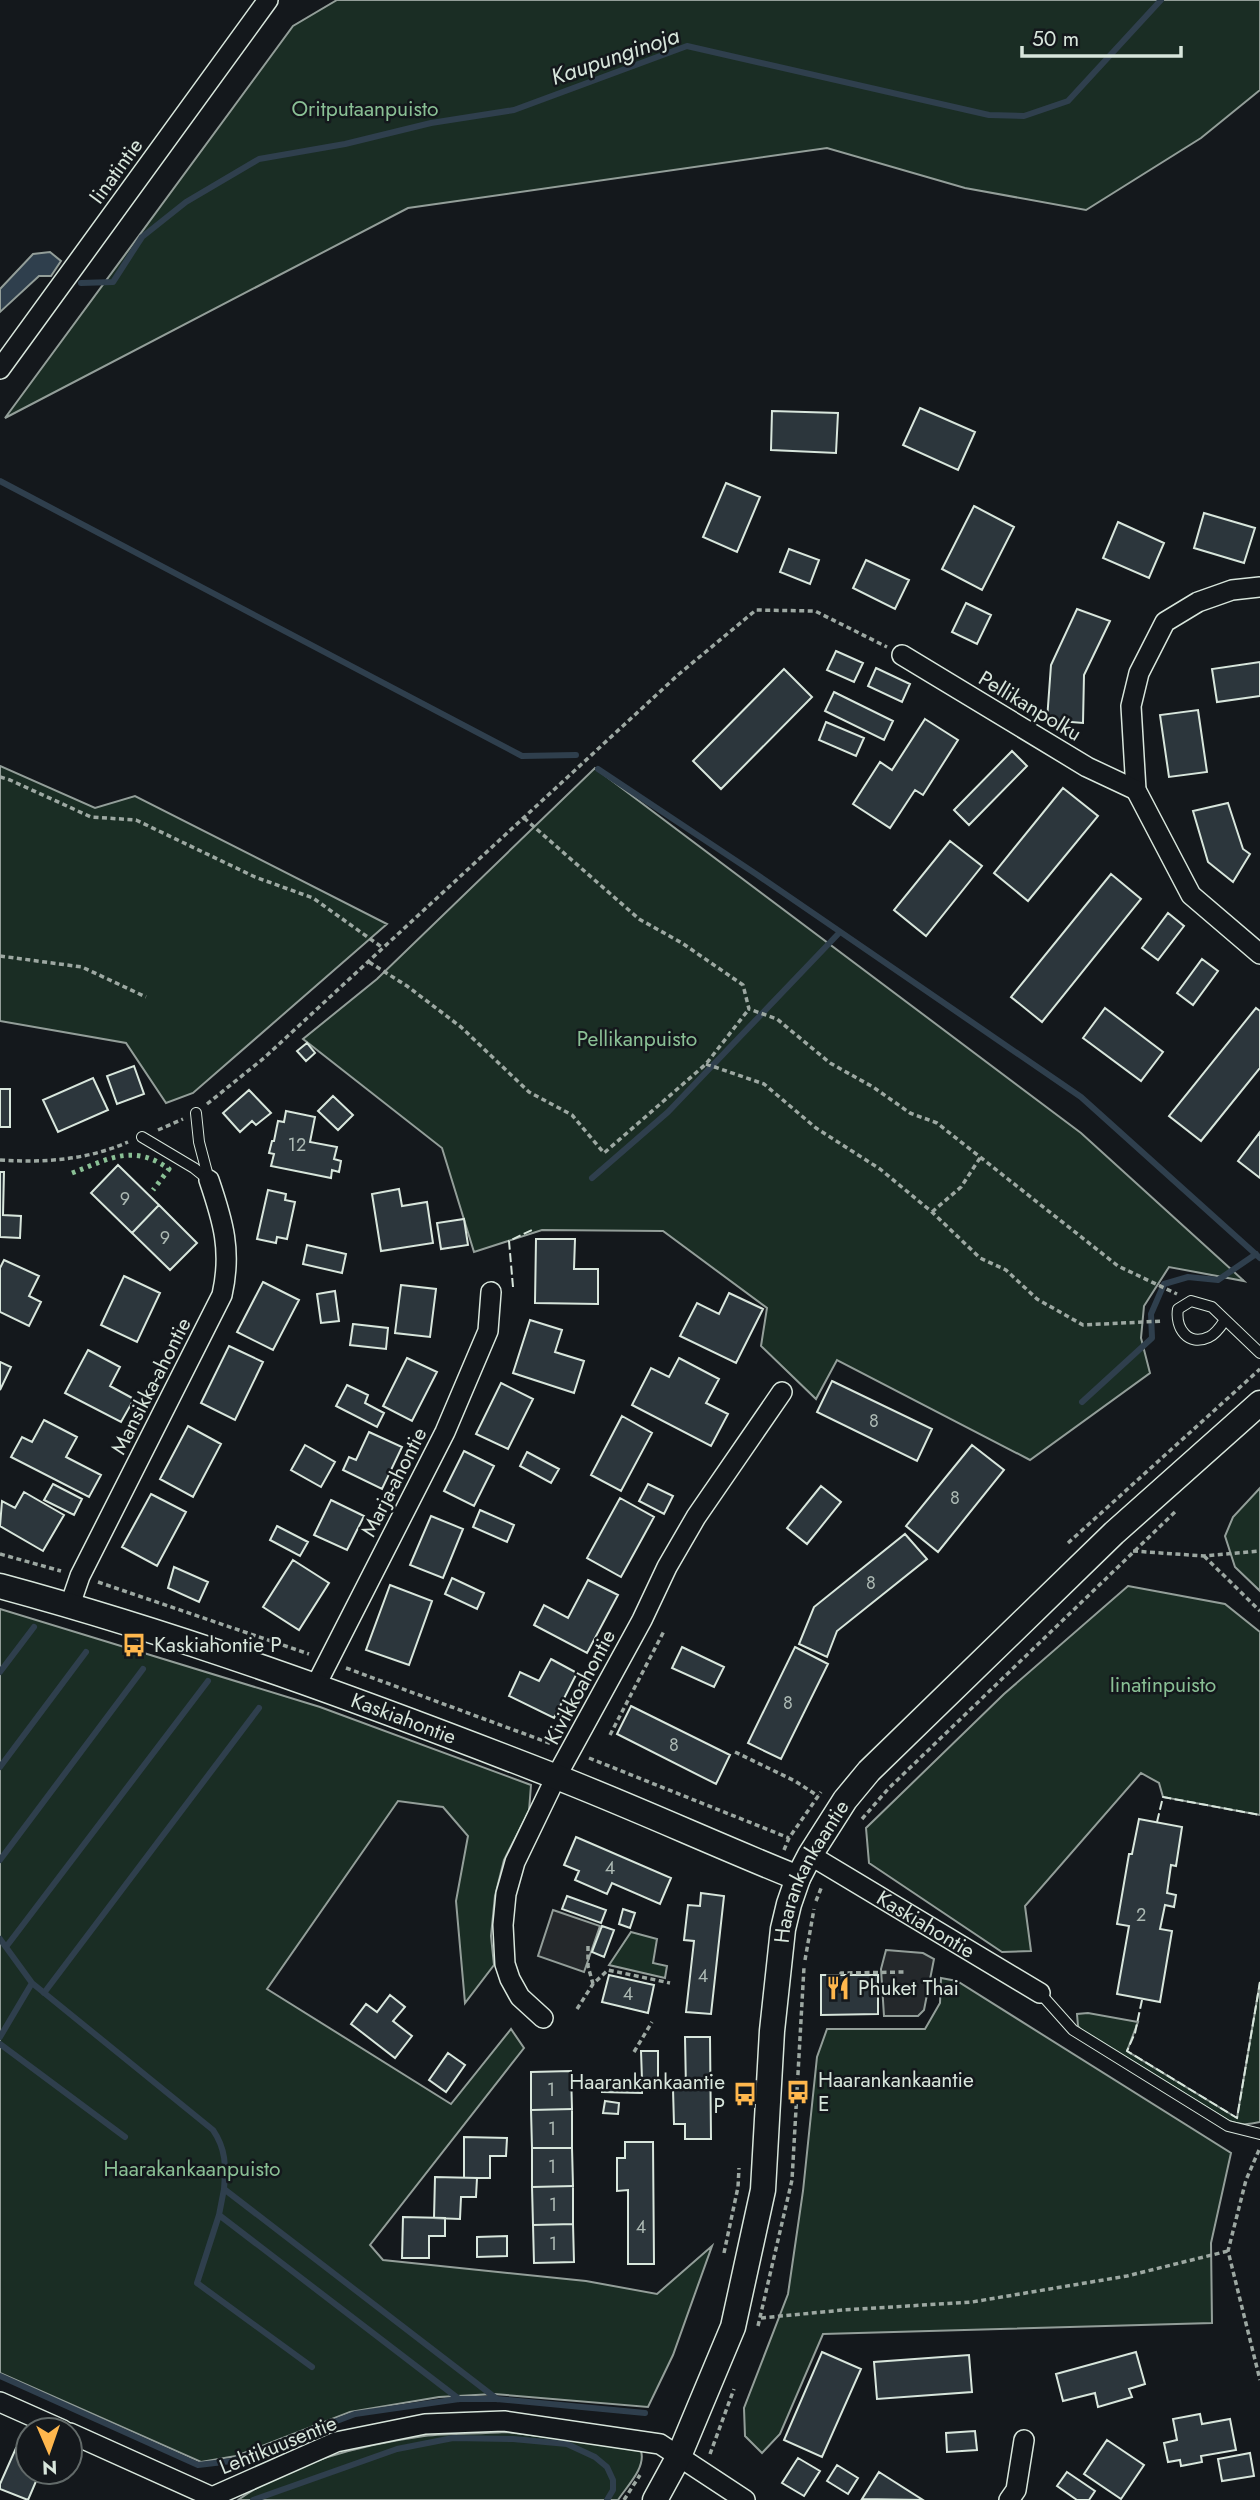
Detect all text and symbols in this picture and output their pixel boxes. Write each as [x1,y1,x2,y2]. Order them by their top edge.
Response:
scale bar [1022,14,1181,58]
water label: Kaupunginoja [546,18,684,94]
text: 50 m [1032,24,1079,54]
park label: Oritputaanpuisto [292,94,438,124]
street label: Iinatintie [82,132,150,210]
street label: Pellikanpolku [973,663,1087,749]
park label: Pellikanpuisto [577,1024,697,1054]
house number: 12 [288,1132,306,1158]
house number: 9 [120,1186,130,1212]
house number: 9 [160,1225,170,1251]
street label: Mansikka-ahontie [104,1312,198,1460]
house number: 8 [869,1408,879,1434]
street label: Marja-ahontie [354,1422,434,1542]
house number: 8 [950,1485,960,1511]
house number: 8 [866,1570,876,1596]
street label: Kivikkoahontie [537,1624,623,1750]
place label: Kaskiahontie P [154,1630,282,1660]
bus stop icon: Kaskiahontie P [120,1631,148,1659]
park label: Iinatinpuisto [1110,1670,1216,1700]
street label: Kaskiahontie [347,1685,461,1752]
house number: 8 [783,1690,793,1716]
house number: 8 [669,1732,679,1758]
street label: Haarankankaantie [767,1794,856,1944]
house number: 4 [605,1855,615,1881]
street label: Kaskiahontie [871,1883,981,1966]
house number: 2 [1136,1902,1146,1928]
house number: 4 [698,1963,708,1989]
place label: Phuket Thai [858,1973,959,2003]
restaurant icon: Phuket Thai [824,1974,852,2002]
house number: 4 [623,1981,633,2007]
place label: Haarankankaantie E [818,2065,974,2119]
place label: Haarankankaantie P [569,2067,725,2121]
house number: 1 [547,2077,555,2103]
bus stop icon: Haarankankaantie E [784,2078,812,2106]
bus stop icon: Haarankankaantie P [731,2080,759,2108]
house number: 1 [548,2116,556,2142]
park label: Haarakankaanpuisto [104,2154,280,2184]
house number: 1 [548,2154,556,2180]
house number: 1 [549,2192,557,2218]
house number: 4 [636,2214,646,2240]
house number: 1 [549,2231,557,2257]
street label: Lehtikuusentie [215,2408,341,2482]
north arrow [14,2416,84,2486]
text: N [42,2454,58,2481]

